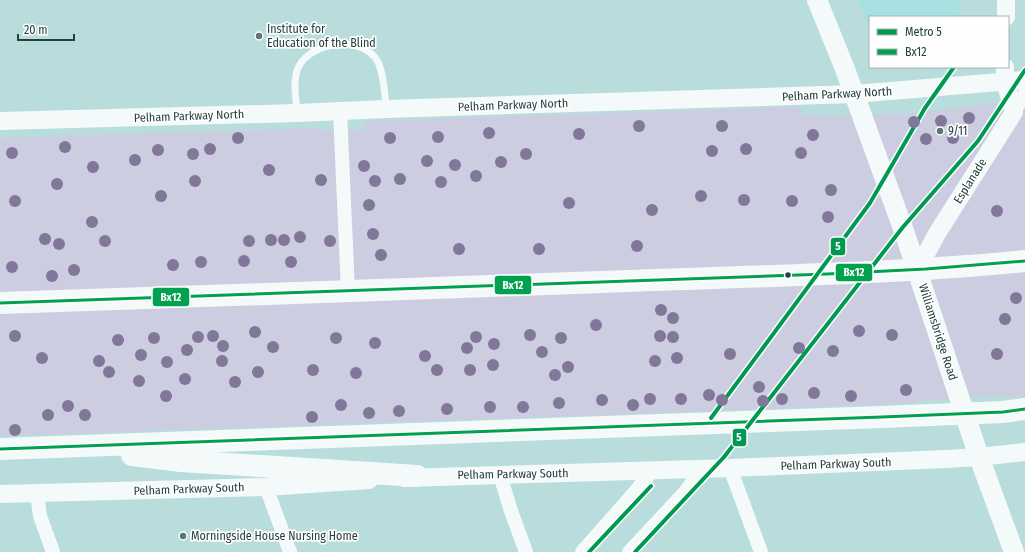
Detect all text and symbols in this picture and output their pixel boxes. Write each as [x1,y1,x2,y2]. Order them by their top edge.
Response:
scale bar [18,16,74,42]
legend [869,16,1009,68]
place label: Institute for Education of the Blind [267,22,376,50]
text: 20 m [24,23,48,37]
text: Metro 5 [905,25,942,39]
marker: Institute for Education of the Blind [254,31,264,41]
text: Bx12 [905,45,927,59]
street label: Pelham Parkway North [782,84,892,104]
street label: Pelham Parkway North [458,96,568,114]
street label: Pelham Parkway North [134,107,244,125]
place label: 9/11 [948,124,967,138]
marker: 9/11 [935,126,945,136]
street label: Esplanade [951,156,989,206]
line badge: 5 [830,237,846,256]
text: 5 [835,240,841,253]
line badge: Bx12 [835,263,873,282]
text: Bx12 [844,266,864,279]
unlabelled marker [783,270,793,280]
line badge: Bx12 [494,275,532,295]
text: Bx12 [503,279,523,292]
street label: Williamsbridge Road [916,282,960,382]
line badge: Bx12 [152,287,190,307]
text: Bx12 [161,291,181,304]
line badge: 5 [732,428,747,447]
text: 5 [736,431,742,444]
street label: Pelham Parkway South [780,455,892,473]
street label: Pelham Parkway South [457,466,569,482]
street label: Pelham Parkway South [133,480,245,498]
place label: Morningside House Nursing Home [191,529,358,543]
marker: Morningside House Nursing Home [178,531,188,541]

